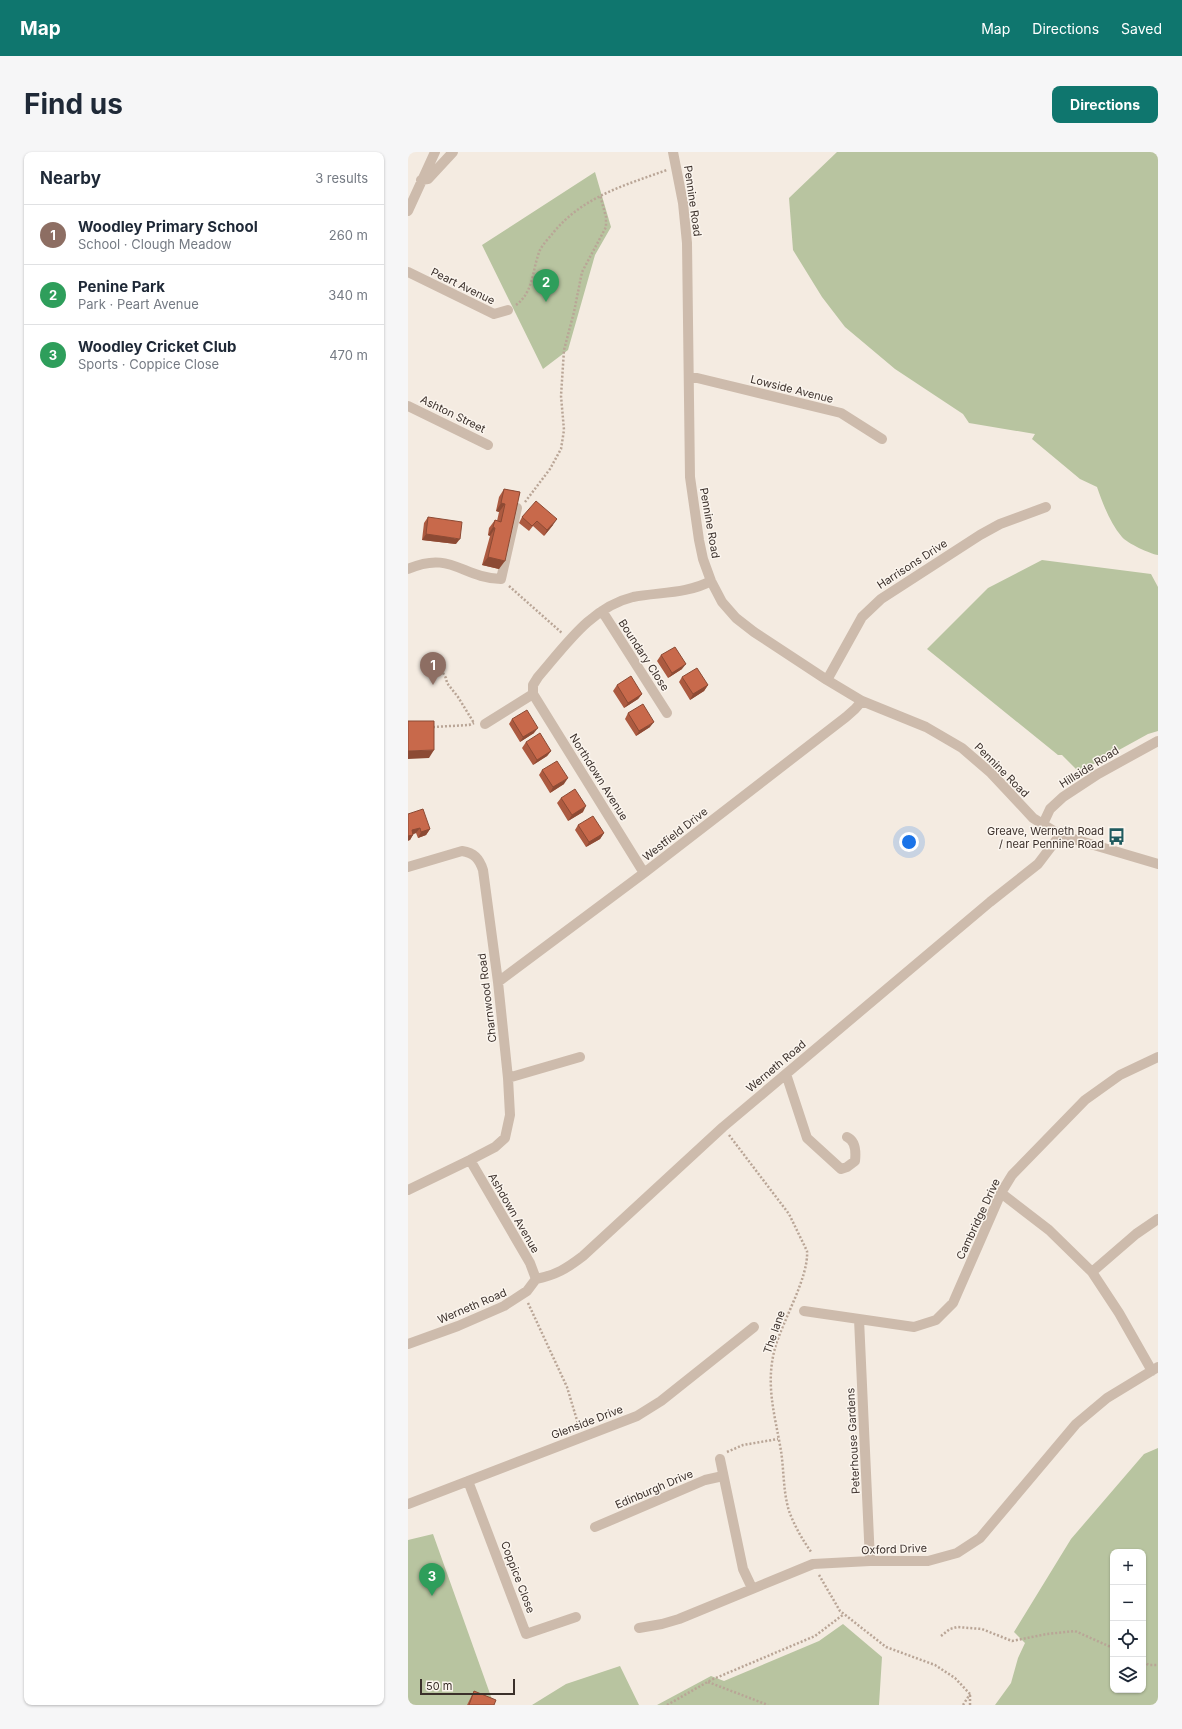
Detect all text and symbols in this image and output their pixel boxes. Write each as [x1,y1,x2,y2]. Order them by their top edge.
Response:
text: Map [20,17,61,40]
text: Map [981,20,1010,37]
text: Directions [1032,20,1099,37]
text: Saved [1121,20,1162,37]
button: Directions [1052,86,1158,123]
text: Find us [24,87,123,121]
street label: Pennine Road [681,165,705,237]
text: Nearby [40,168,101,188]
text: 3 results [315,170,368,186]
text: Woodley Primary School [78,217,258,236]
text: 1 [50,227,56,243]
text: 260 m [329,227,368,243]
text: School · Clough Meadow [78,236,232,252]
street label: Peart Avenue [429,265,497,307]
pin: 2 [533,269,559,302]
text: Penine Park [78,277,165,296]
text: 2 [49,287,57,303]
text: 340 m [328,287,368,303]
text: Park · Peart Avenue [78,296,199,312]
text: Woodley Cricket Club [78,337,237,356]
text: 3 [49,347,57,363]
text: 470 m [329,347,368,363]
text: Sports · Coppice Close [78,356,219,372]
street label: Lowside Avenue [749,372,835,406]
street label: Ashton Street [418,392,488,436]
street label: Pennine Road [697,487,723,559]
street label: Harrisons Drive [874,536,950,592]
street label: Boundary Close [616,616,672,694]
pin: 1 [420,652,446,685]
street label: Northdown Avenue [567,731,631,823]
street label: Pennine Road [972,740,1032,800]
street label: Hillside Road [1057,743,1121,791]
street label: Westfield Drive [640,804,710,864]
place label: Greave, Werneth Road / near Pennine Road [987,824,1104,851]
bus stop icon: Greave, Werneth Road / near Pennine Road [1107,827,1127,847]
your location [899,832,919,852]
street label: Charnwood Road [475,953,499,1043]
street label: Werneth Road [743,1037,809,1095]
street label: Ashdown Avenue [485,1170,543,1256]
street label: Cambridge Drive [953,1176,1003,1262]
street label: Werneth Road [435,1285,509,1327]
street label: The lane [760,1309,788,1355]
street label: Peterhouse Gardens [843,1387,863,1494]
street label: Glenside Drive [549,1402,625,1442]
street label: Edinburgh Drive [613,1466,695,1512]
street label: Coppice Close [498,1539,538,1615]
street label: Oxford Drive [861,1541,927,1557]
map controls [1110,1549,1146,1693]
button: + [1110,1549,1146,1585]
pin: 3 [419,1563,445,1596]
button: − [1110,1585,1146,1621]
button: locate [1110,1621,1146,1657]
button: layers [1110,1657,1146,1693]
scale bar [420,1677,515,1696]
text: 50 m [426,1679,452,1693]

